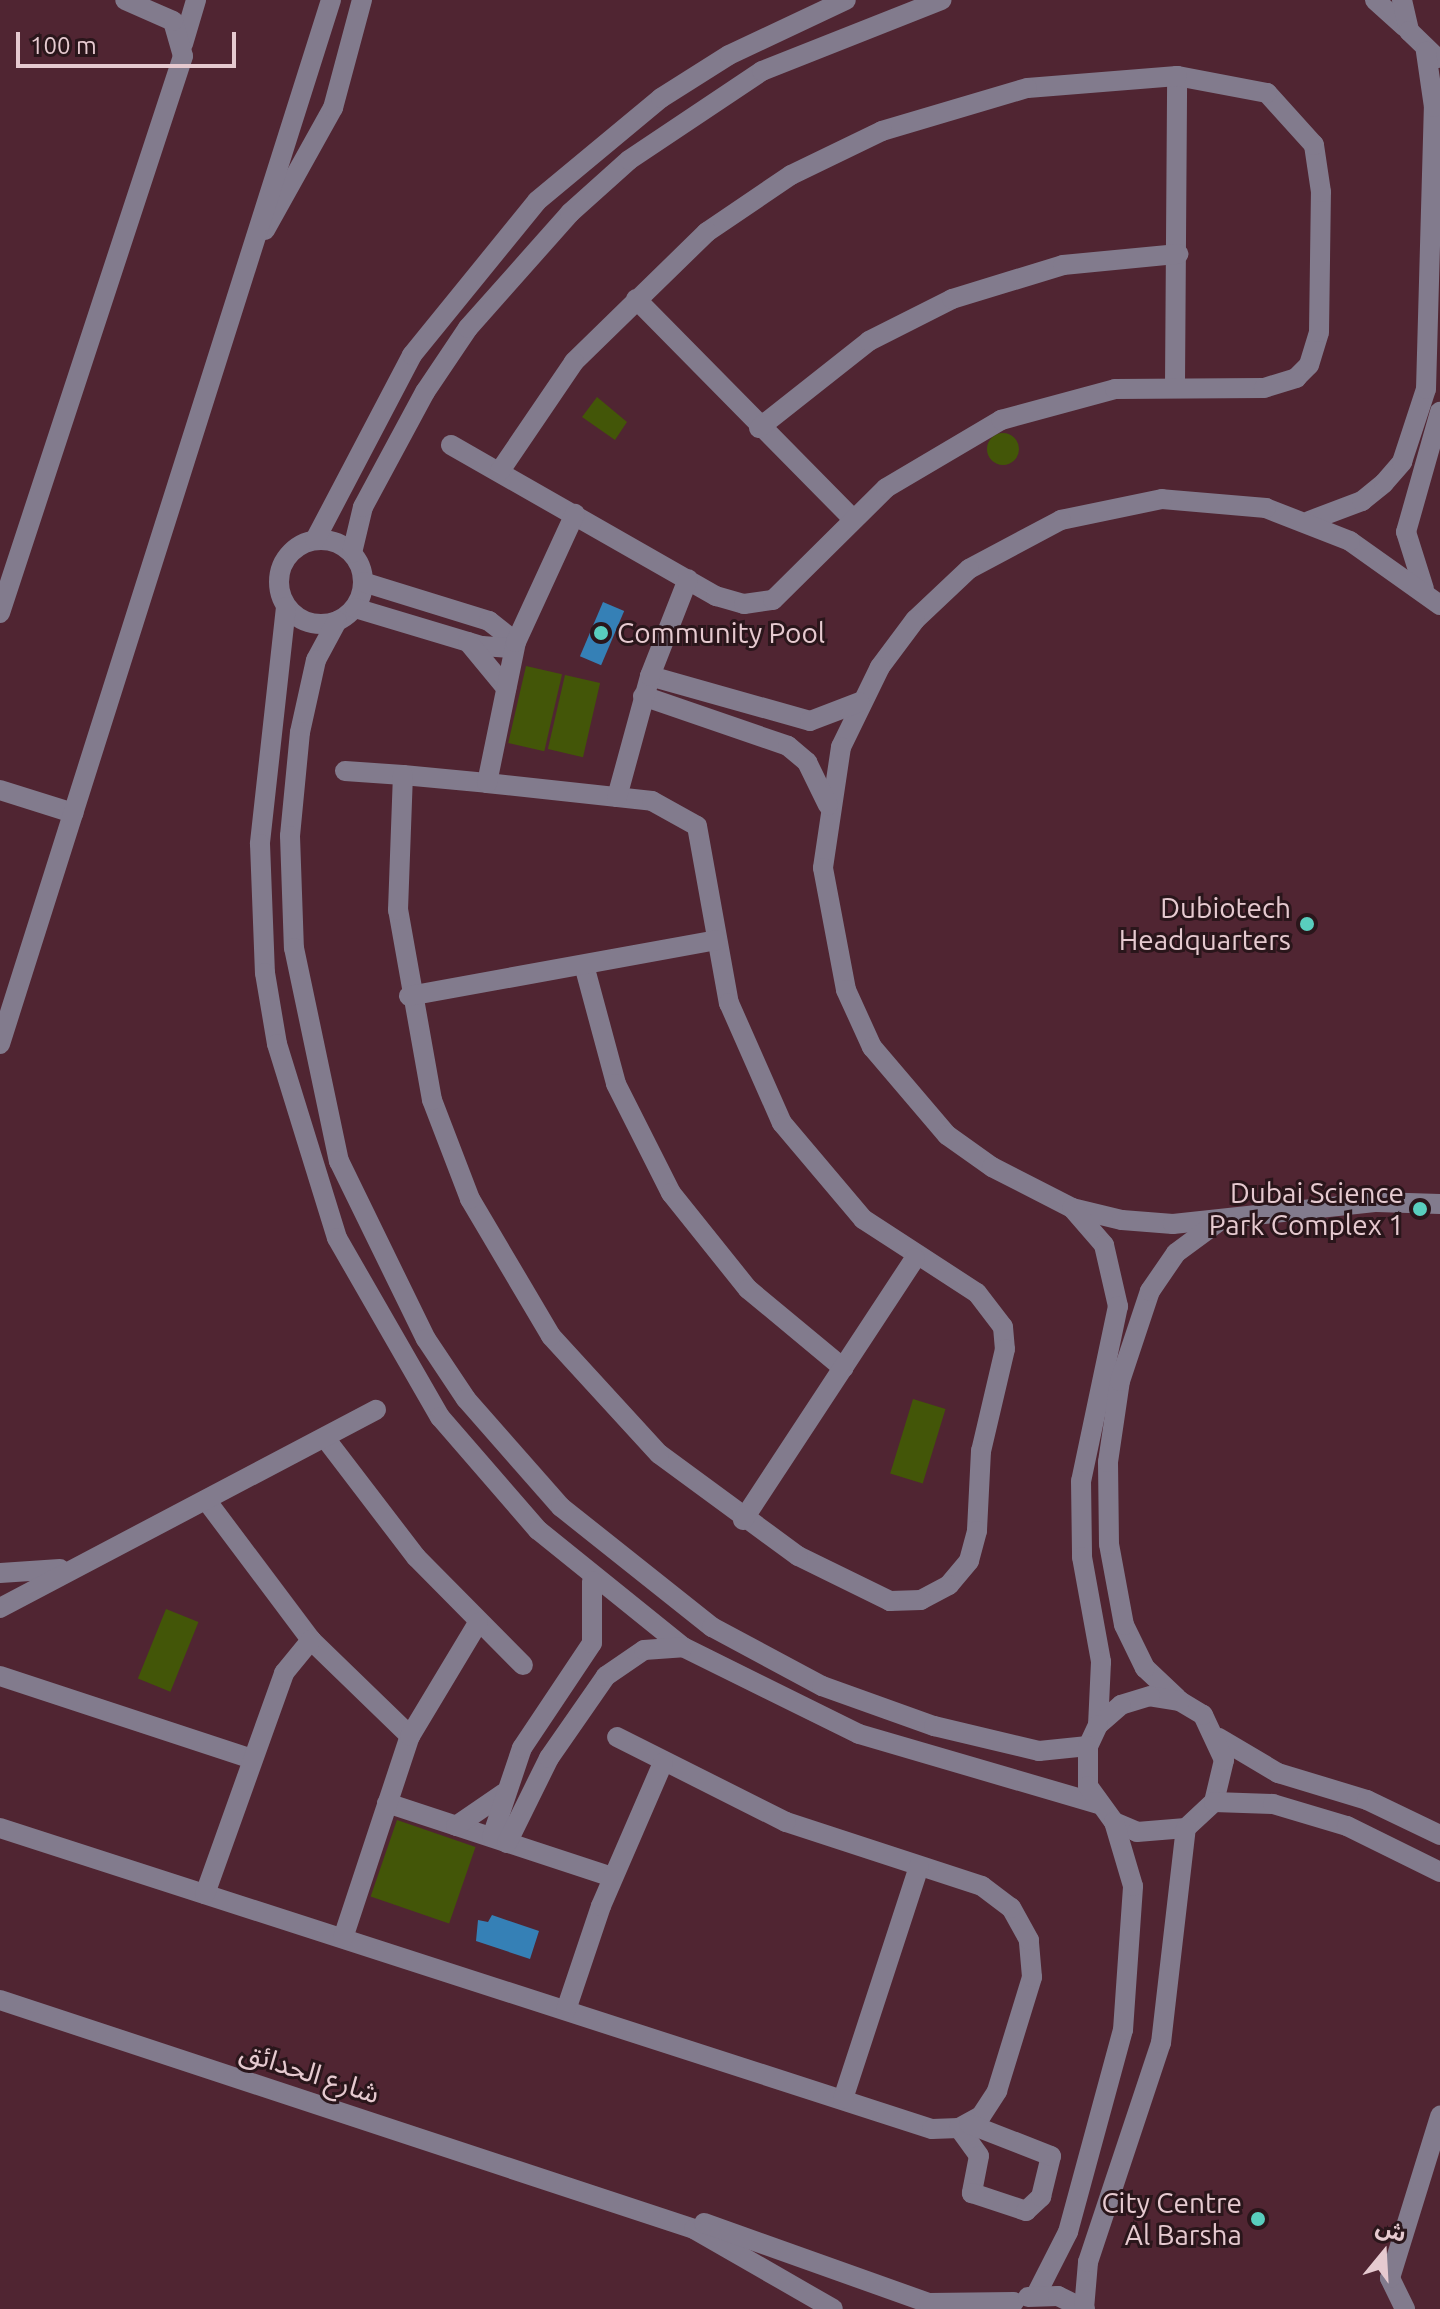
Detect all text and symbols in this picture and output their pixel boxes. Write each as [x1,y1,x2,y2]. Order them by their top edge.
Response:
scale bar [20,16,240,66]
text: 100 m [30,32,97,59]
place label: Community Pool [617,616,825,650]
marker: Community Pool [592,624,610,642]
place label: Dubiotech Headquarters [1119,891,1291,957]
marker: Dubiotech Headquarters [1298,915,1316,933]
place label: Dubai Science Park Complex 1 [1209,1176,1404,1242]
marker: Dubai Science Park Complex 1 [1411,1200,1429,1218]
street label: شارع الحدائق [236,2034,384,2110]
place label: City Centre Al Barsha [1101,2186,1242,2252]
marker: City Centre Al Barsha [1249,2210,1267,2228]
north arrow [1344,2213,1424,2293]
text: ش [1373,2213,1410,2246]

